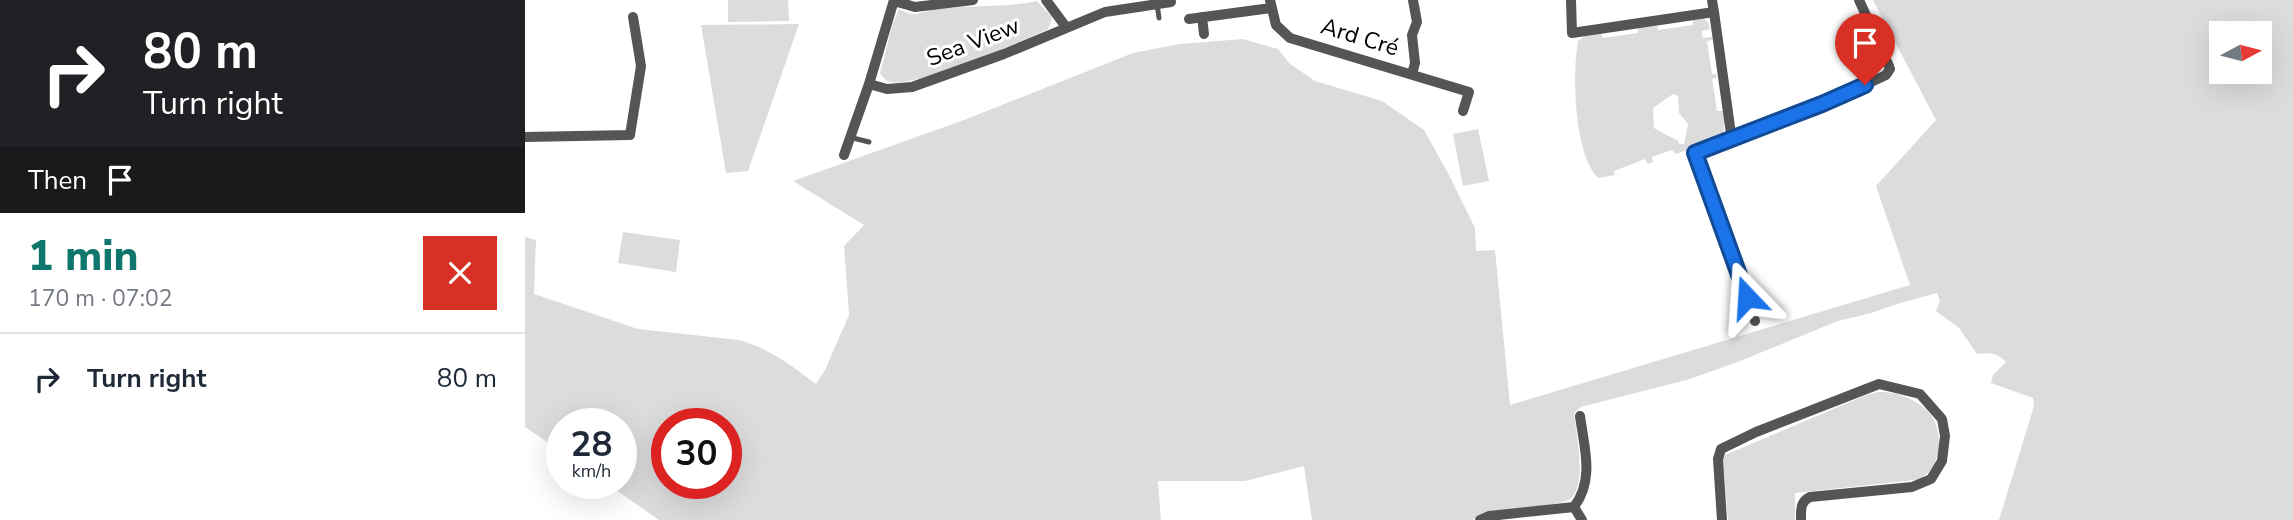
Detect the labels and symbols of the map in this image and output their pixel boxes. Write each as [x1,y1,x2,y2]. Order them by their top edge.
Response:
street label: Sea View [922,10,1024,74]
street label: Ard Cré [1317,10,1403,64]
pin [1835,13,1895,85]
north arrow [2209,21,2271,84]
position arrow [1710,260,1784,334]
speed limit sign: 30 [651,408,742,499]

